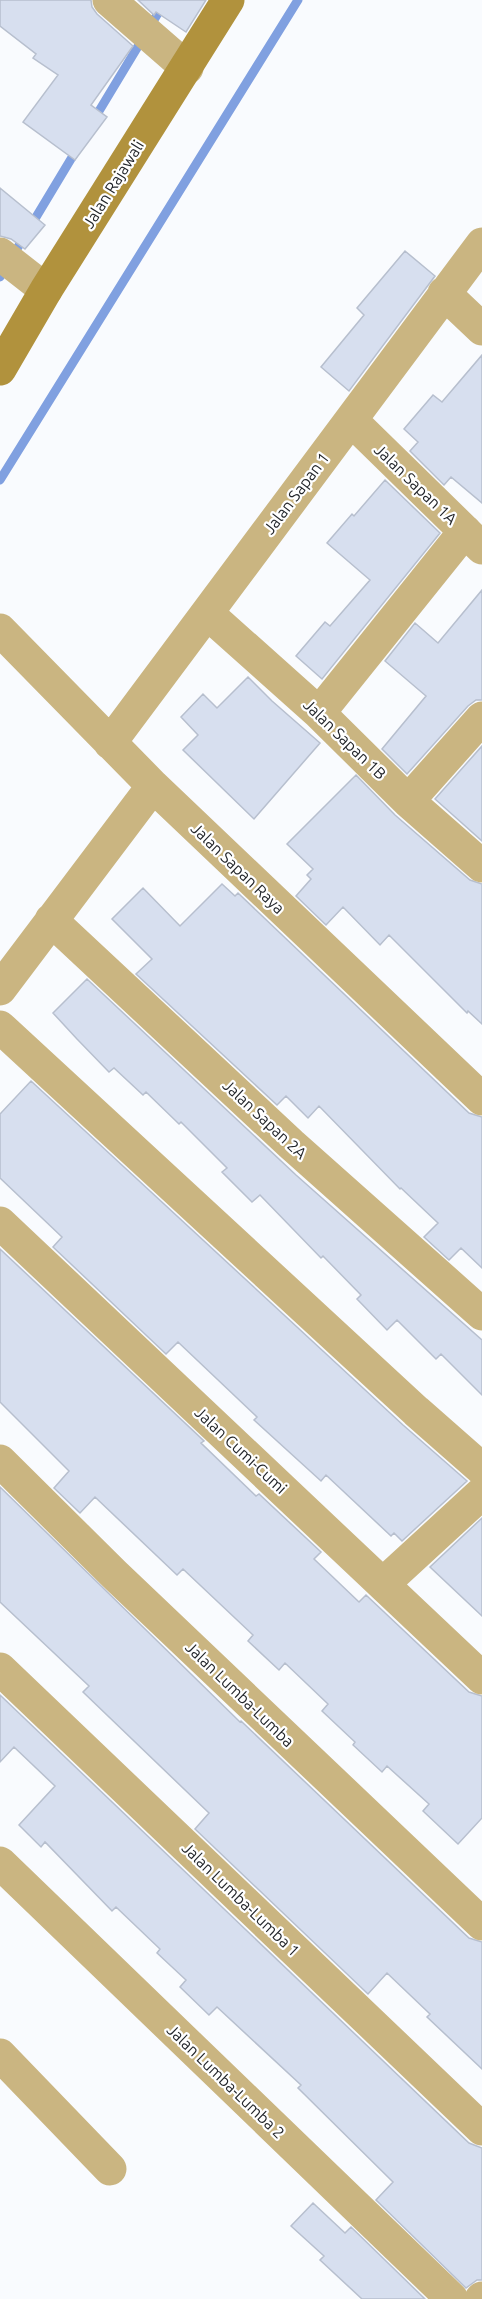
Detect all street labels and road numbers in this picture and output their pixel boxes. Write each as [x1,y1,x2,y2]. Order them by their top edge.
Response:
street label: Jalan Rajawali [79,137,147,231]
street label: Jalan Sapan 1A [371,440,461,528]
street label: Jalan Sapan 1 [260,449,332,537]
street label: Jalan Sapan 1B [300,695,390,783]
street label: Jalan Sapan Raya [188,819,288,917]
street label: Jalan Sapan 2A [219,1076,311,1163]
street label: Jalan Cumi-Cumi [191,1403,291,1497]
street label: Jalan Lumba-Lumba [182,1638,298,1750]
street label: Jalan Lumba-Lumba 1 [179,1838,303,1960]
street label: Jalan Lumba-Lumba 2 [164,2020,288,2142]

